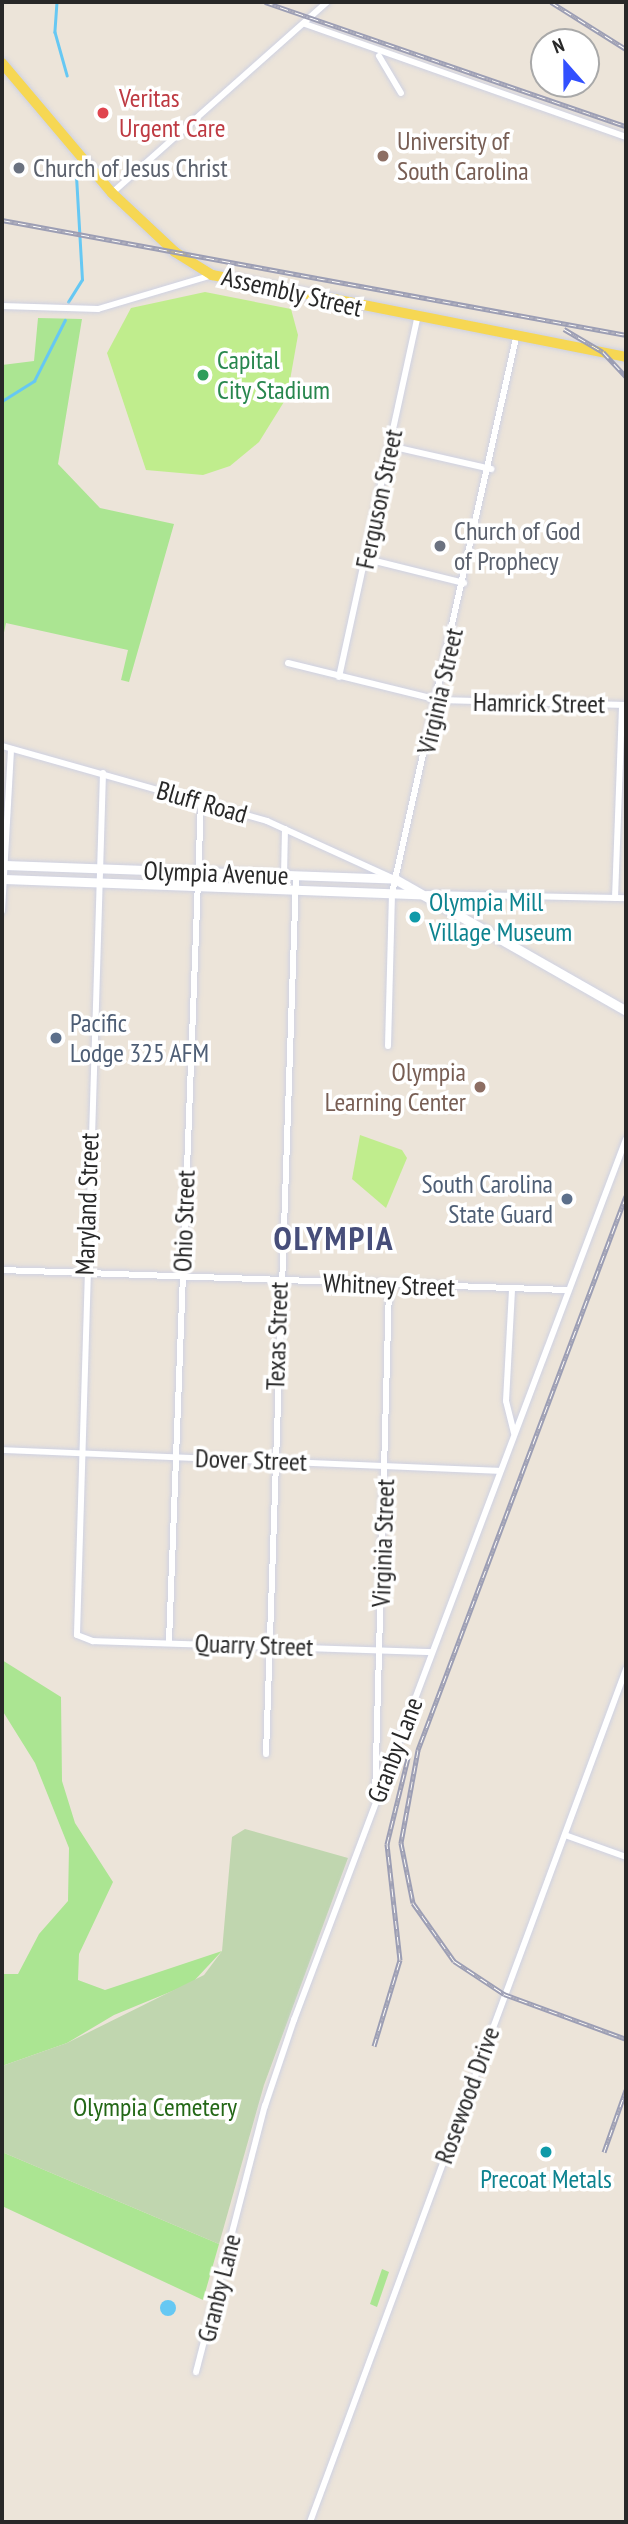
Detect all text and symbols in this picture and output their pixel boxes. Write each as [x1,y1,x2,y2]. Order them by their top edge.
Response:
north arrow [530,28,600,98]
text: N [549,32,567,58]
place label: Veritas Urgent Care [119,82,226,144]
marker: Veritas Urgent Care [93,103,113,123]
place label: University of South Carolina [397,125,529,186]
marker: University of South Carolina [375,148,391,164]
place label: Church of Jesus Christ [33,152,228,184]
marker: Church of Jesus Christ [11,160,27,176]
street label: Assembly Street [218,261,366,323]
place label: Capital City Stadium [217,344,331,406]
marker: Capital City Stadium [195,367,211,383]
street label: Ferguson Street [349,426,409,572]
place label: Church of God of Prophecy [454,515,580,576]
marker: Church of God of Prophecy [432,538,448,554]
street label: Virginia Street [410,625,470,757]
street label: Hamrick Street [472,686,606,720]
street label: Bluff Road [153,774,251,830]
street label: Olympia Avenue [143,855,289,891]
place label: Olympia Mill Village Museum [429,886,572,948]
marker: Olympia Mill Village Museum [407,909,423,925]
place label: Pacific Lodge 325 AFM [70,1007,210,1068]
marker: Pacific Lodge 325 AFM [48,1030,64,1046]
place label: Olympia Learning Center [325,1056,466,1118]
marker: Olympia Learning Center [472,1079,488,1095]
street label: Maryland Street [69,1132,105,1276]
place label: South Carolina State Guard [421,1168,553,1230]
street label: Ohio Street [167,1170,201,1272]
marker: South Carolina State Guard [559,1191,575,1207]
district label: OLYMPIA [274,1218,394,1258]
street label: Whitney Street [322,1267,456,1303]
street label: Texas Street [260,1281,294,1391]
street label: Dover Street [195,1442,307,1478]
street label: Virginia Street [365,1478,401,1608]
street label: Quarry Street [194,1627,314,1663]
street label: Granby Lane [361,1693,429,1807]
street label: Rosewood Drive [428,2022,506,2168]
park label: Olympia Cemetery [73,2091,237,2123]
marker: Precoat Metals [538,2144,554,2160]
place label: Precoat Metals [480,2163,612,2195]
street label: Granby Lane [190,2230,248,2346]

